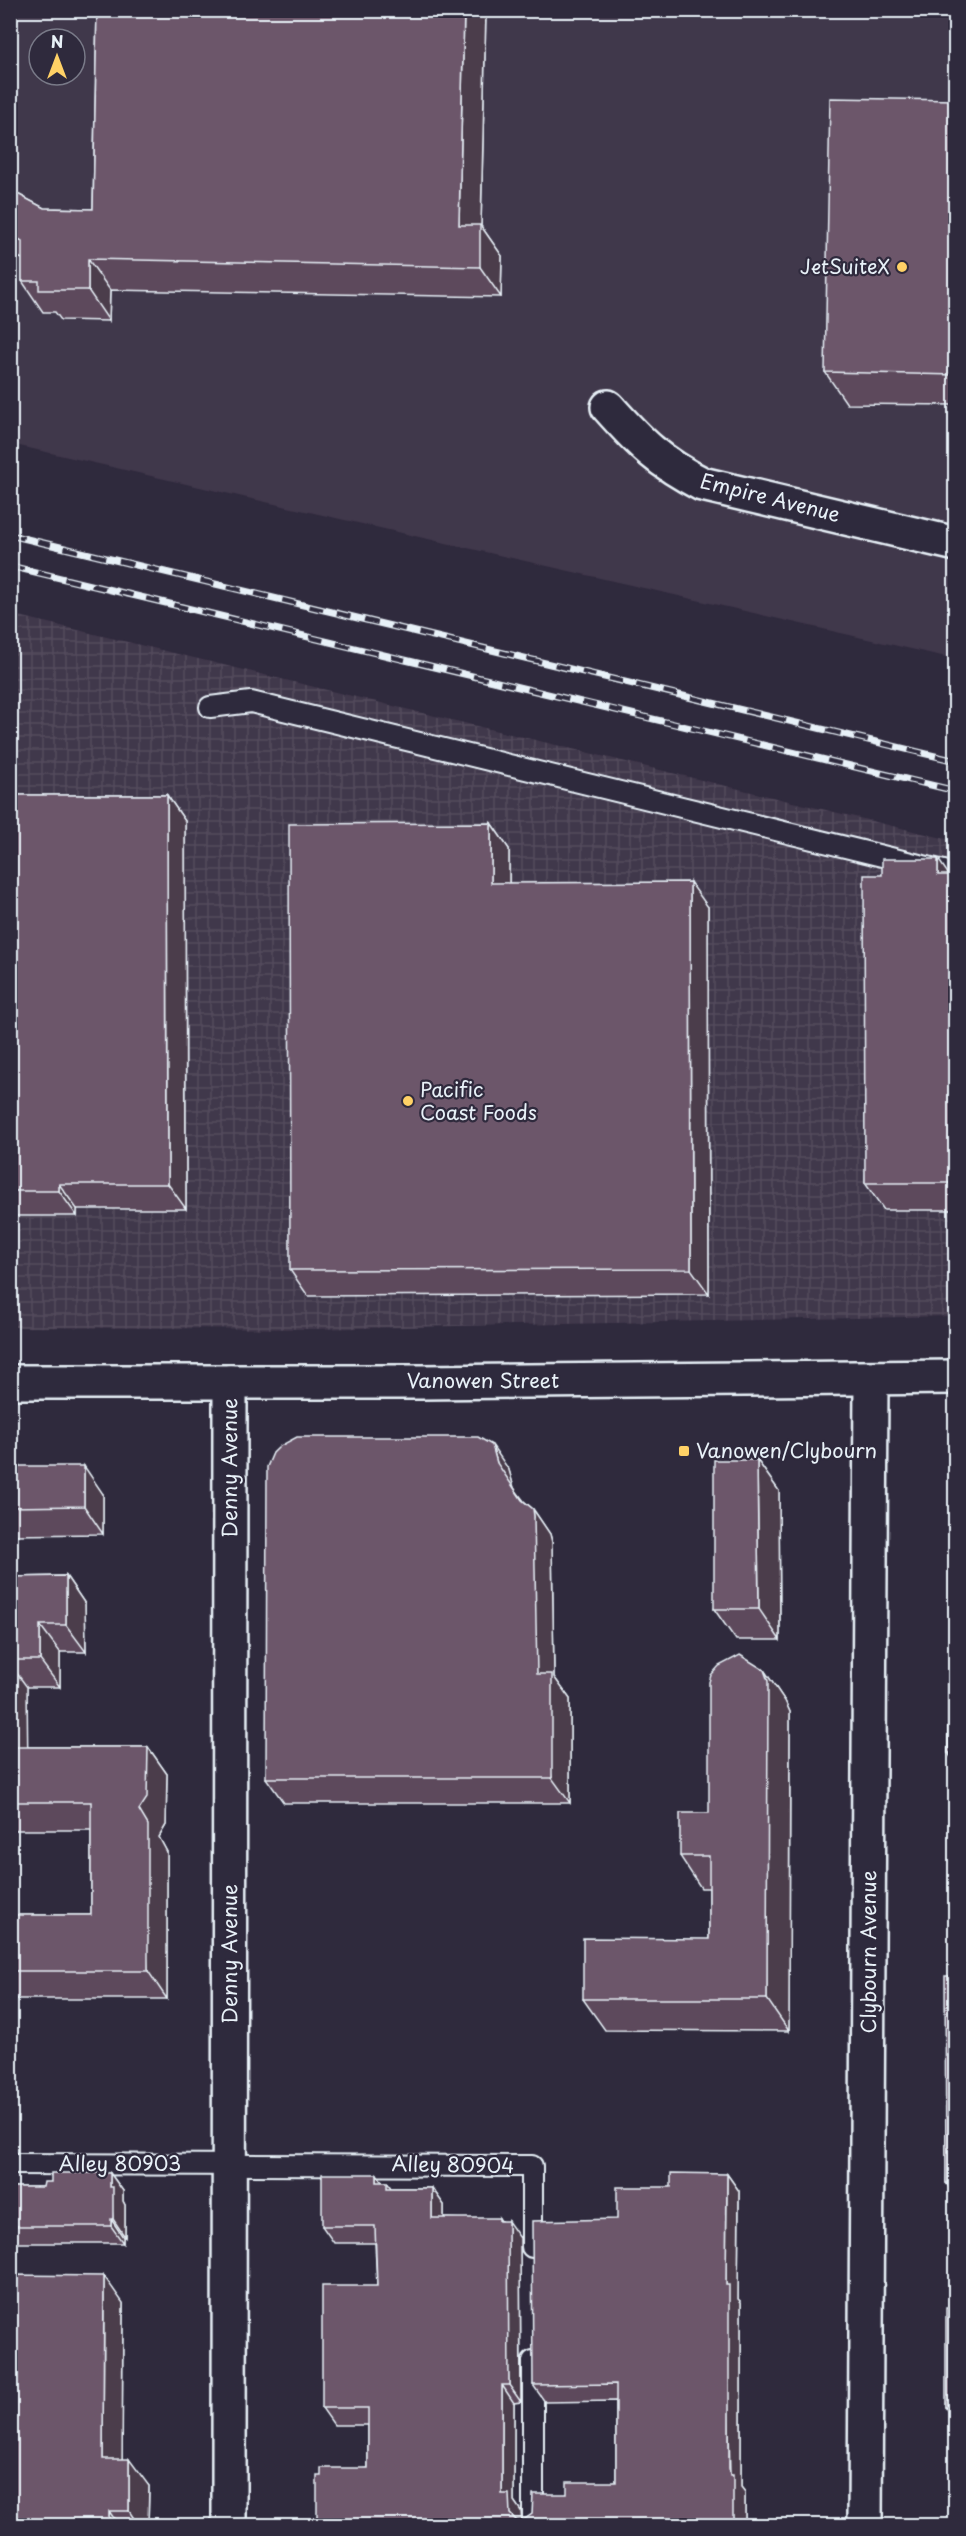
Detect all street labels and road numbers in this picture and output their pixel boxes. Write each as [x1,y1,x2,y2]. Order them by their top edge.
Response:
street label: Empire Avenue [697,465,844,529]
street label: Vanowen Street [407,1365,559,1395]
street label: Denny Avenue [214,1398,244,1538]
street label: Clybourn Avenue [853,1870,883,2034]
street label: Denny Avenue [214,1884,244,2024]
street label: Alley 80903 [59,2148,181,2178]
street label: Alley 80904 [391,2148,515,2180]

